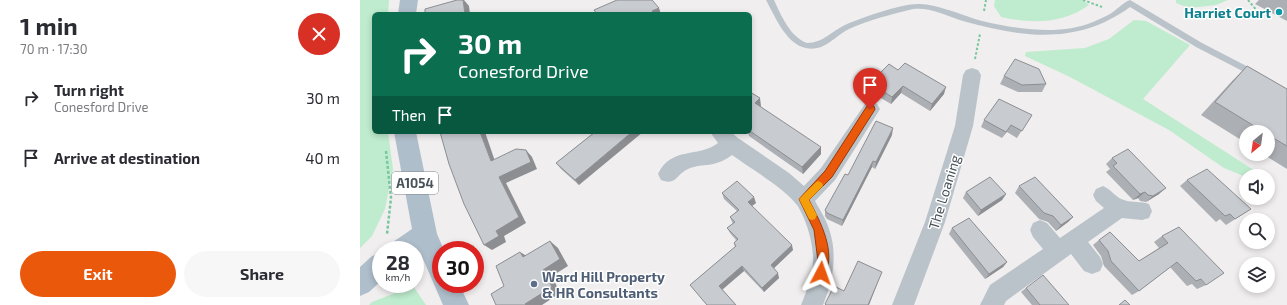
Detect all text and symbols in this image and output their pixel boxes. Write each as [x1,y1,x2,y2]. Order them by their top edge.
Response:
place label: Harriet Court [1184,4,1271,21]
marker: Harriet Court [1274,7,1284,17]
text: 1 min [20,11,78,40]
button: close [298,13,340,55]
text: 30 m [458,26,522,60]
icon: right [392,28,444,80]
text: 70 m · 17:30 [20,41,88,57]
text: Conesford Drive [458,60,589,82]
pin [853,68,887,109]
icon: arrive [859,74,881,96]
text: Turn right [54,81,124,99]
icon: right [20,87,42,109]
text: 30 m [306,89,340,107]
text: Conesford Drive [54,99,148,115]
icon: arrive [434,104,456,126]
text: Then [392,106,426,124]
north arrow [1239,125,1275,161]
map controls [1239,125,1275,293]
icon: arrive [20,147,42,169]
text: Arrive at destination [54,149,200,167]
text: 40 m [305,149,340,167]
street label: The Loaning [925,152,963,231]
button: sound [1239,169,1275,205]
road number: A1054 [392,172,438,194]
button: search [1239,213,1275,249]
speed limit sign: 30 [432,241,484,293]
text: 28 [386,250,410,274]
button: Exit [20,251,176,297]
button: Share [184,251,340,297]
position arrow [800,252,842,294]
button: layers [1239,257,1275,293]
place label: Ward Hill Property & HR Consultants [542,268,665,301]
text: km/h [386,271,410,283]
marker: Ward Hill Property & HR Consultants [529,279,539,289]

